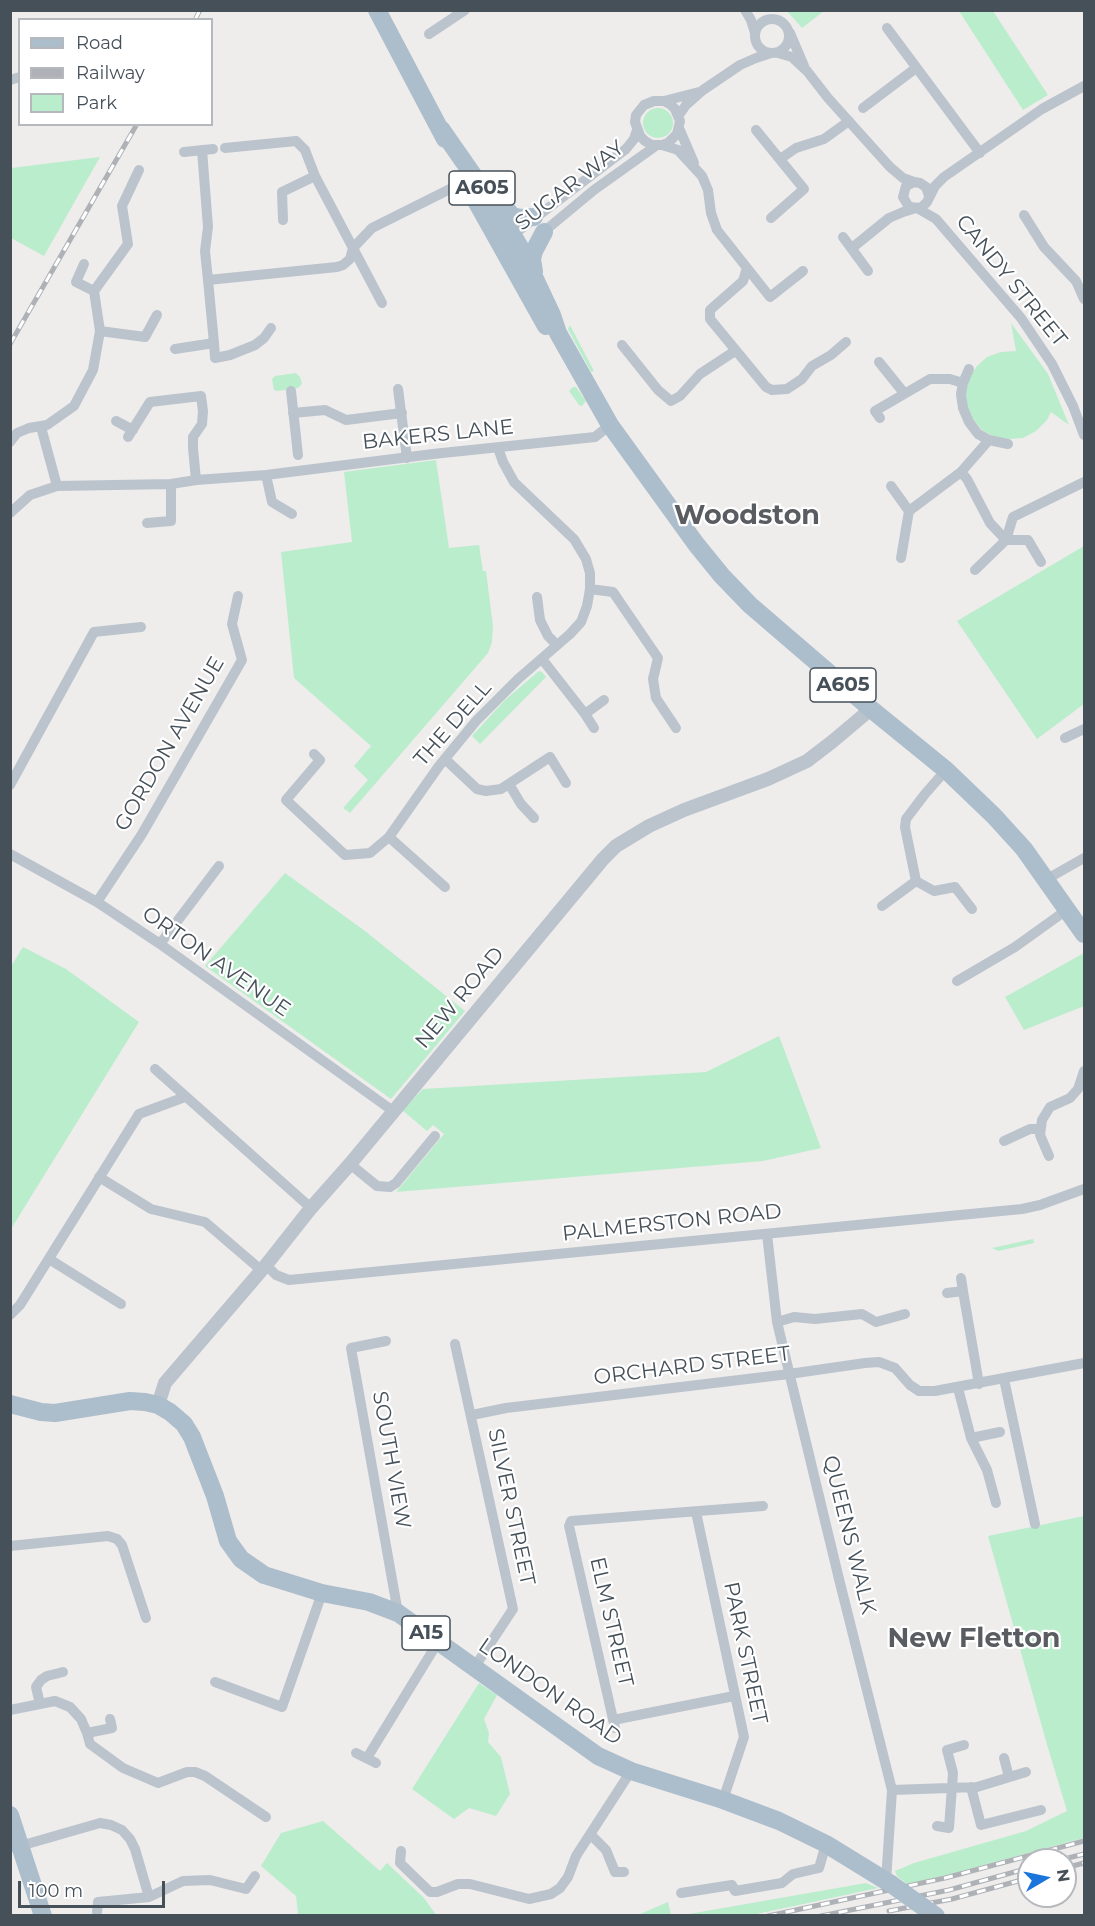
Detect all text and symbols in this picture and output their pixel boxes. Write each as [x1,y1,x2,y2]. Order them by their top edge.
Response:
legend [18,18,213,126]
text: Road [76,32,123,54]
text: Railway [76,62,145,84]
text: Park [76,92,117,114]
street label: SUGAR WAY [510,136,630,236]
road number: A605 [449,171,515,205]
street label: CANDY STREET [950,210,1072,352]
street label: BAKERS LANE [361,415,515,455]
district label: Woodston [674,500,820,532]
street label: GORDON AVENUE [110,652,230,836]
road number: A605 [810,668,876,702]
street label: THE DELL [409,676,497,772]
street label: ORTON AVENUE [137,901,295,1023]
street label: NEW ROAD [410,942,510,1054]
street label: PALMERSTON ROAD [561,1199,783,1247]
street label: ORCHARD STREET [592,1341,792,1391]
street label: SOUTH VIEW [366,1389,416,1531]
street label: SILVER STREET [482,1426,540,1588]
street label: QUEENS WALK [817,1453,881,1617]
street label: ELM STREET [584,1555,638,1689]
street label: PARK STREET [718,1580,772,1726]
road number: A15 [402,1616,450,1650]
district label: New Fletton [888,1623,1060,1655]
street label: LONDON ROAD [473,1633,627,1751]
north arrow [1017,1848,1077,1908]
text: N [1053,1868,1074,1883]
scale bar [21,1869,168,1907]
text: 100 m [29,1880,83,1902]

